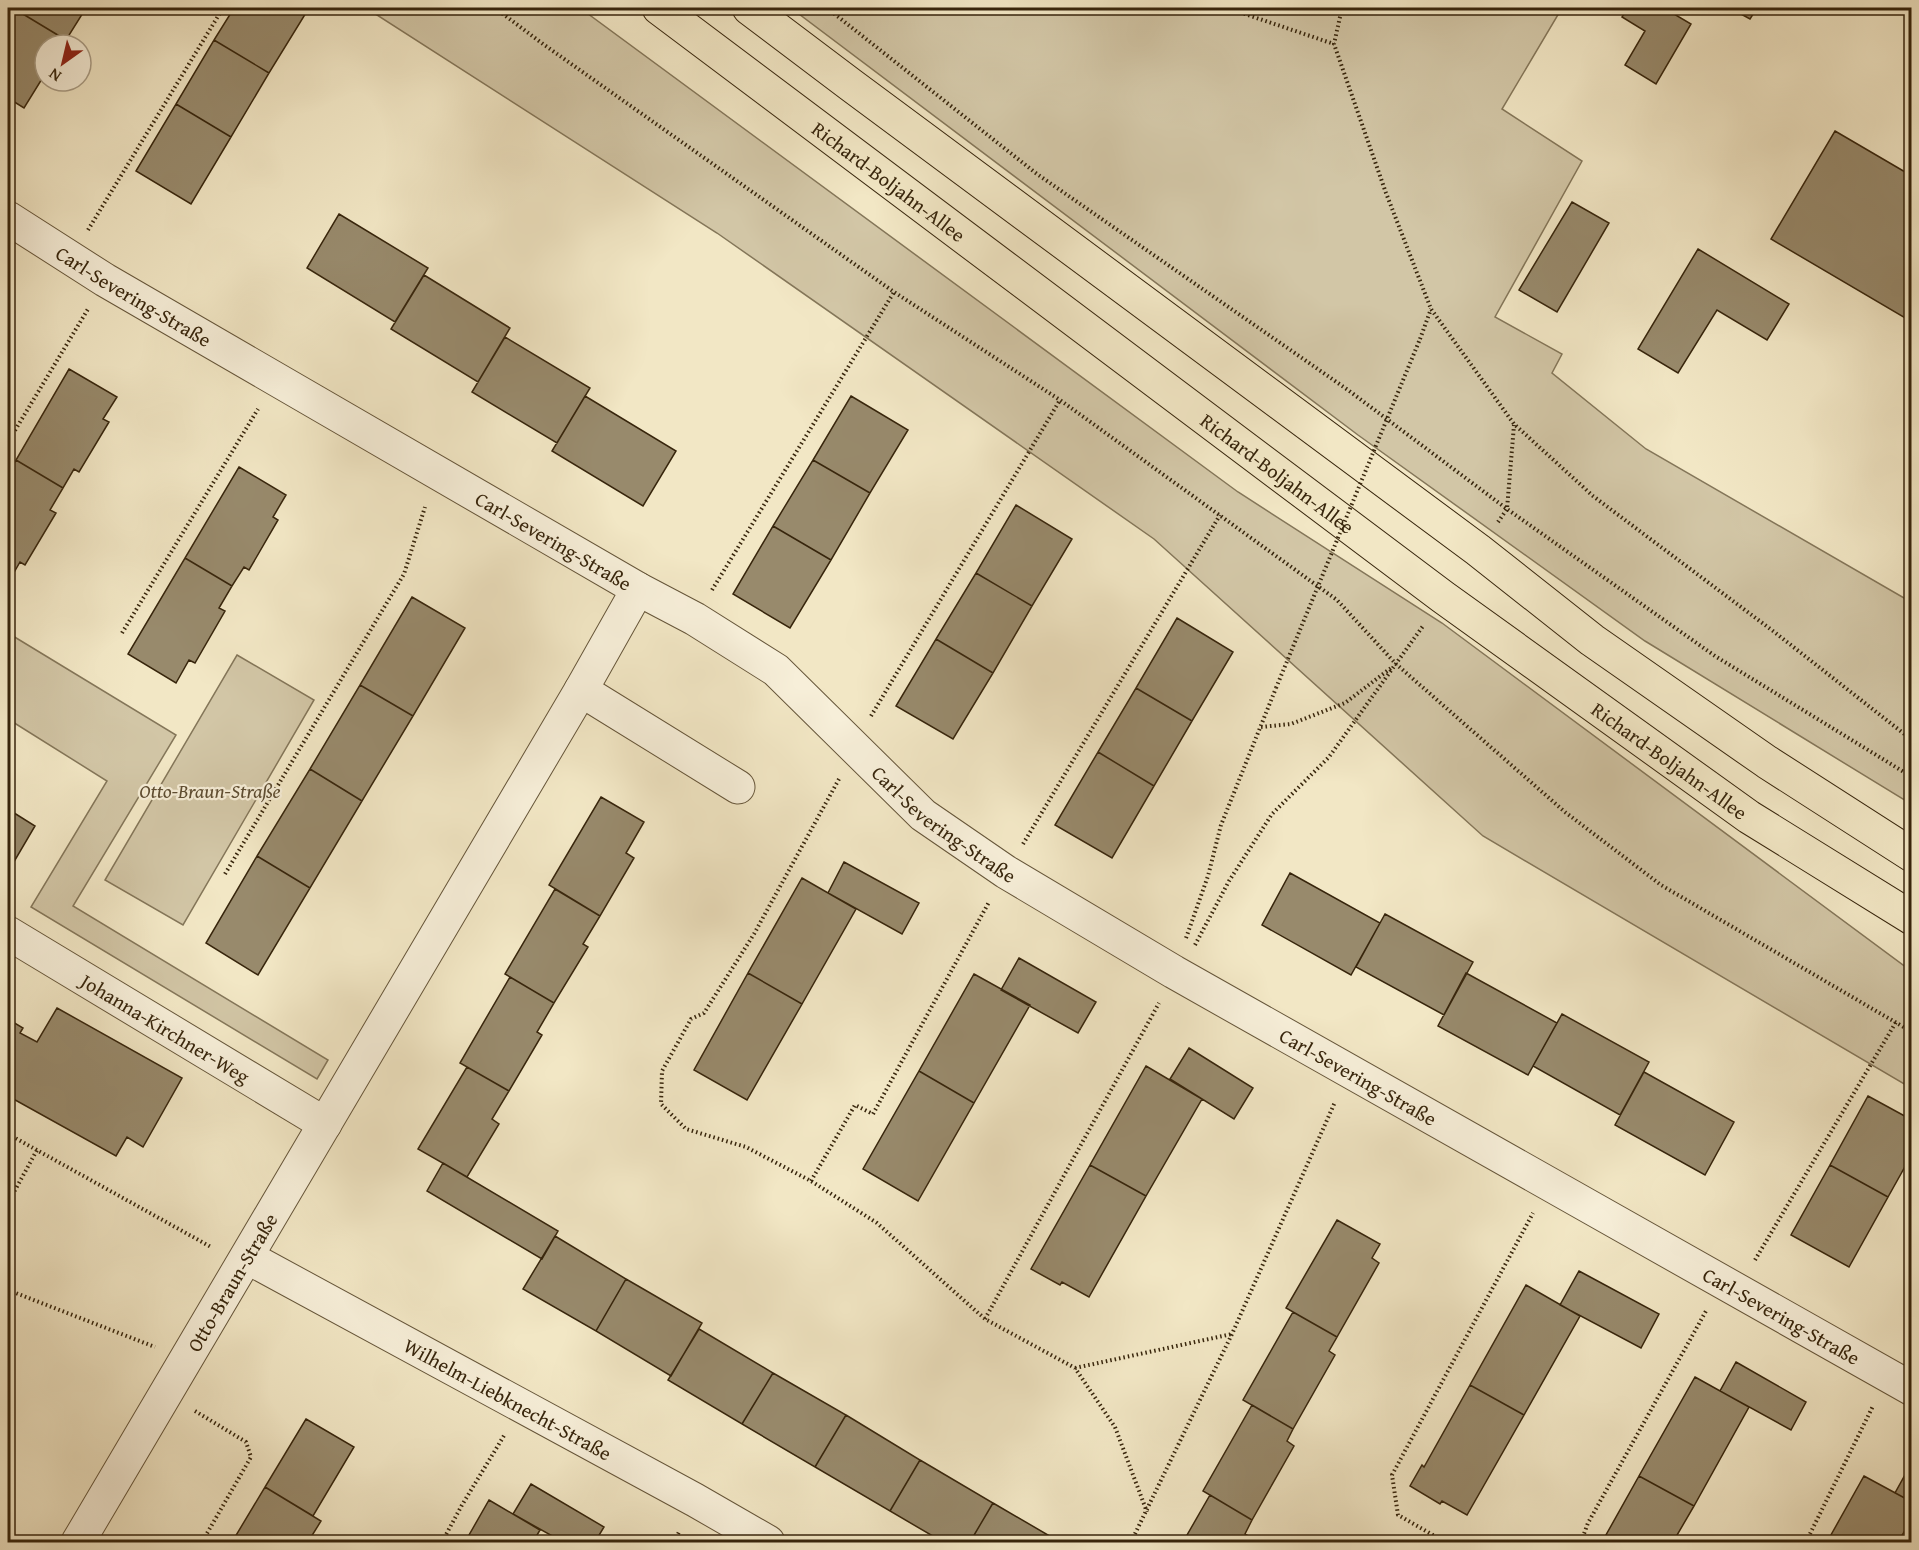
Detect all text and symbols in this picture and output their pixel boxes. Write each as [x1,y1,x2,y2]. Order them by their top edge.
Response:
north arrow [33,33,93,93]
text: N [43,62,66,88]
street label: Richard-Boljahn-Allee [806,114,972,248]
street label: Carl-Severing-Straße [51,238,217,353]
street label: Richard-Boljahn-Allee [1195,406,1361,540]
street label: Carl-Severing-Straße [470,483,638,597]
street label: Richard-Boljahn-Allee [1586,694,1754,826]
street label: Carl-Severing-Straße [866,758,1022,889]
park label: Otto-Braun-Straße [139,776,281,805]
street label: Johanna-Kirchner-Weg [73,964,256,1090]
street label: Carl-Severing-Straße [1275,1020,1443,1132]
street label: Otto-Braun-Straße [179,1207,284,1357]
street label: Carl-Severing-Straße [1698,1259,1866,1371]
street label: Wilhelm-Liebknecht-Straße [399,1330,617,1467]

